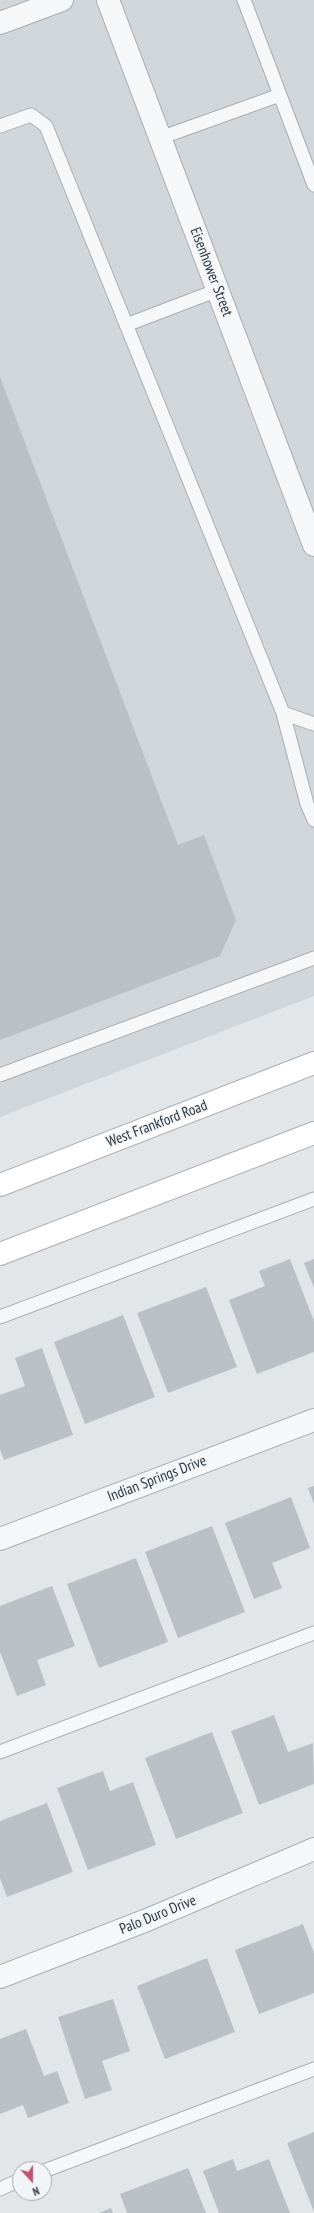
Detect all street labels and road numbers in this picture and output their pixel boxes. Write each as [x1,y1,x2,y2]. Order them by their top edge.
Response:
street label: Eisenhower Street [186,225,236,319]
street label: West Frankford Road [104,1097,210,1151]
street label: Indian Springs Drive [105,1452,209,1506]
street label: Palo Duro Drive [117,1891,199,1939]

